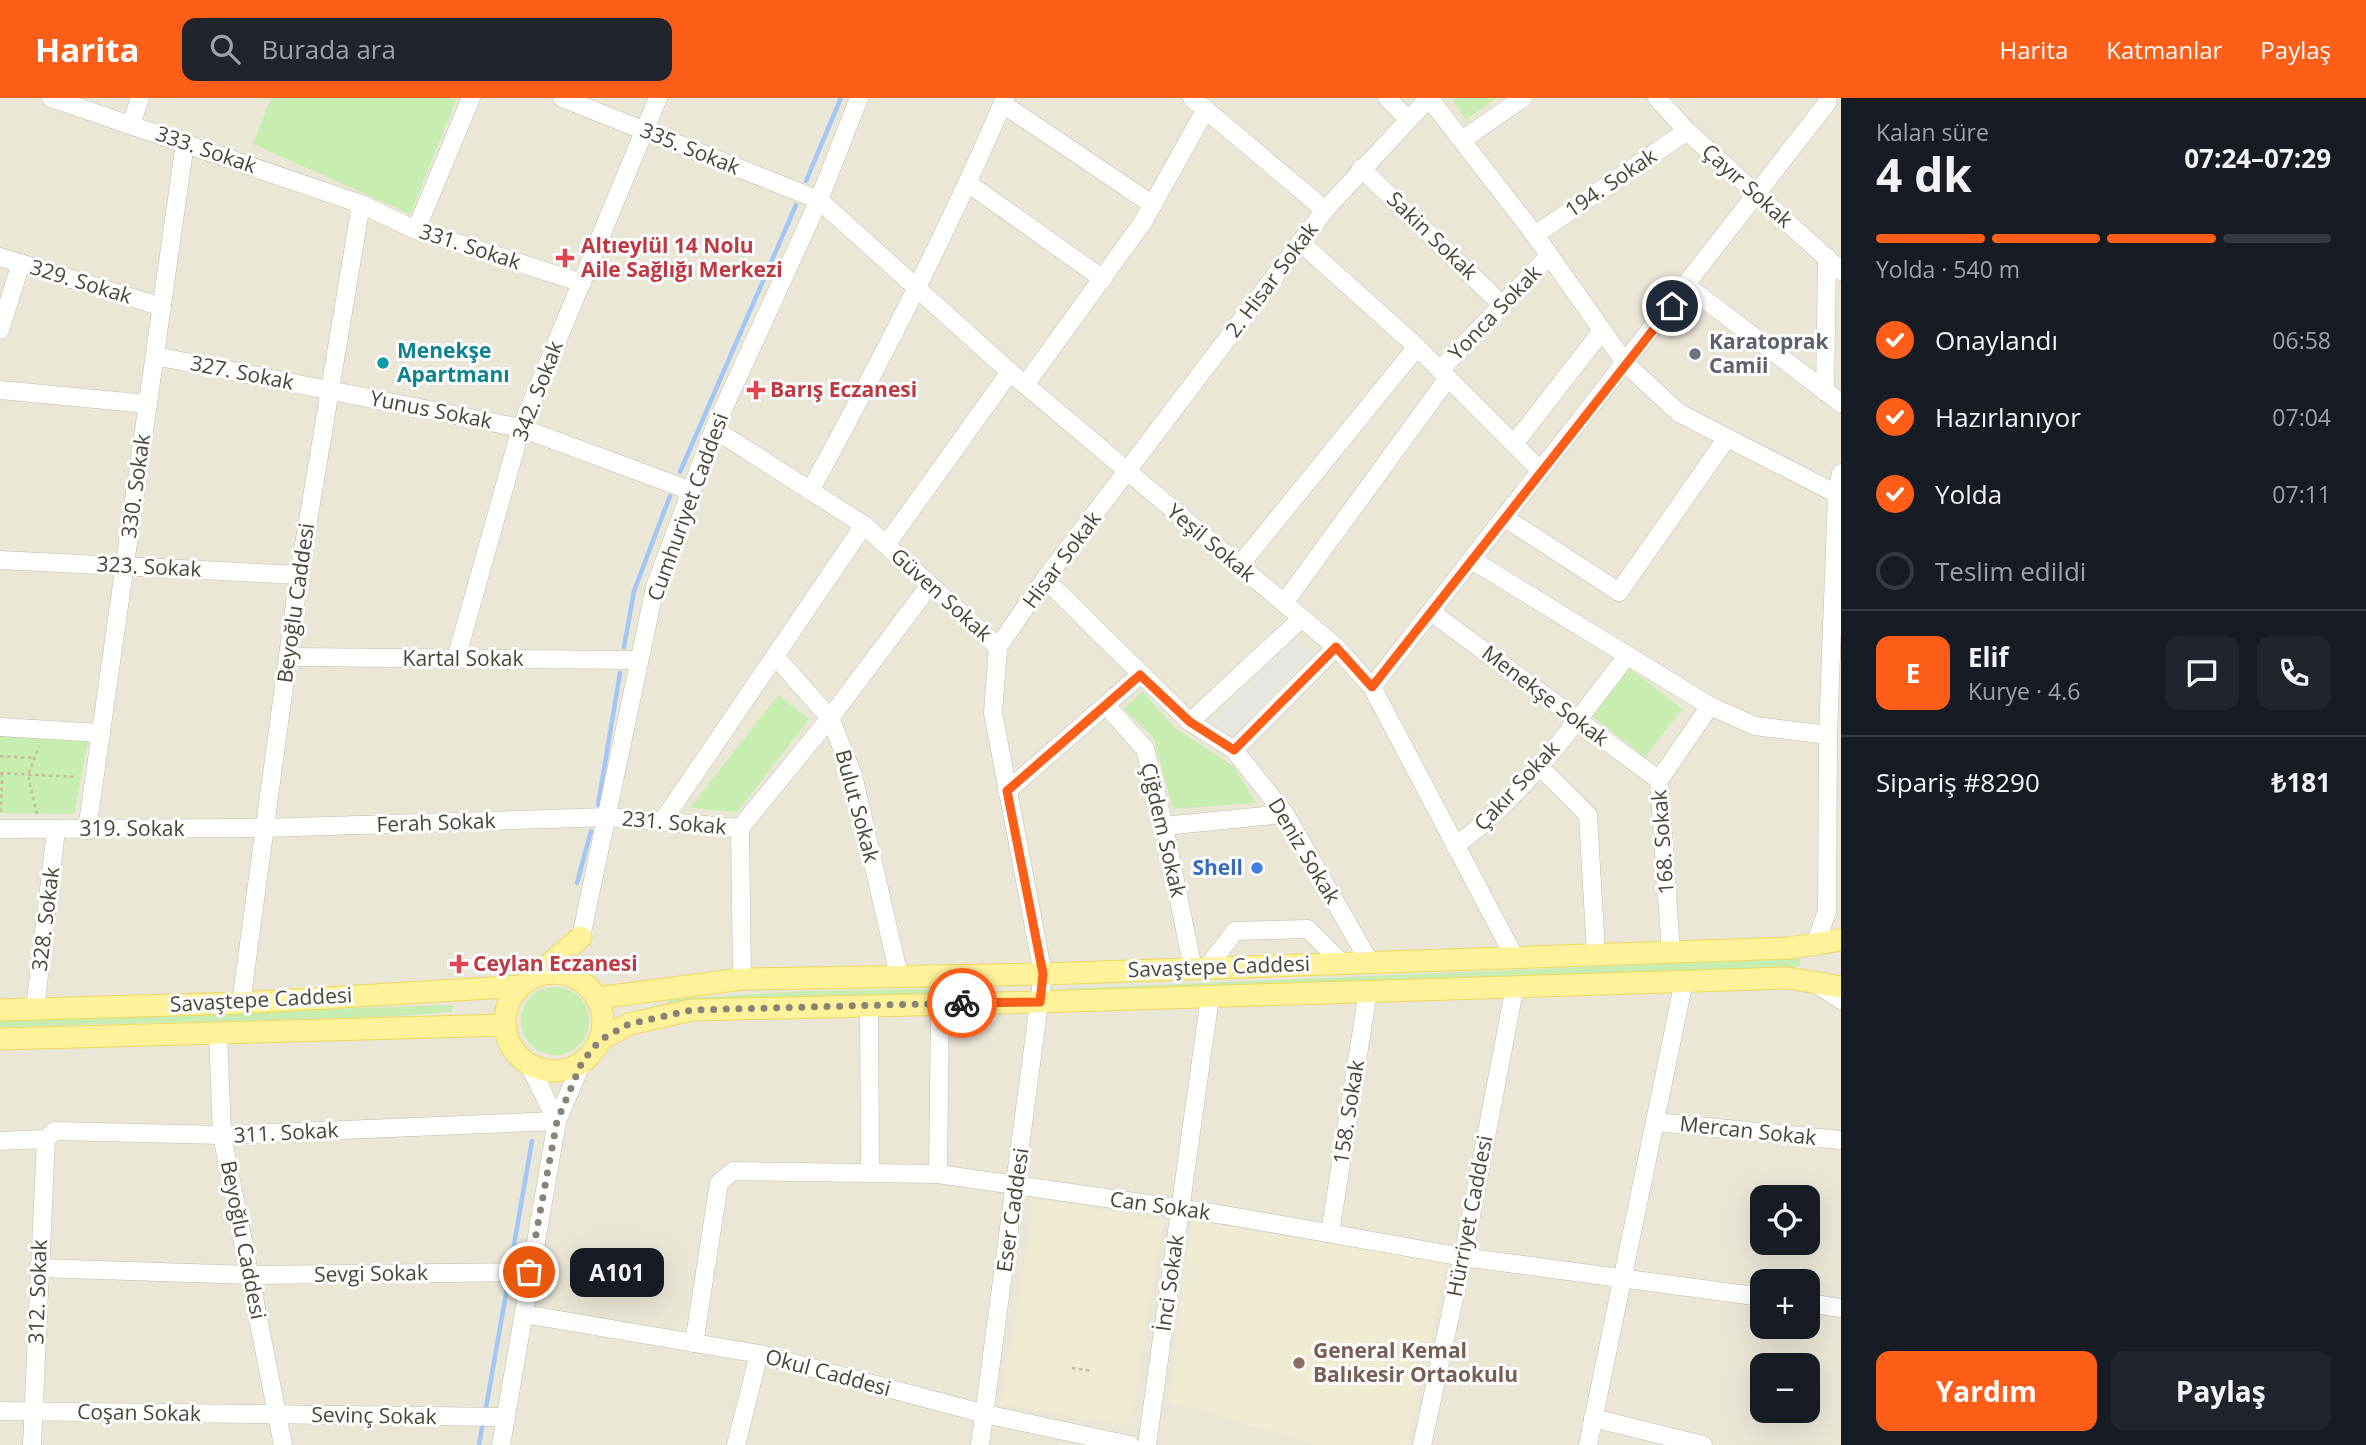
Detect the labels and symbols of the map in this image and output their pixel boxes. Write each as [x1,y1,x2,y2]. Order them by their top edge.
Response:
street label: 335. Sokak [637,115,744,181]
street label: 333. Sokak [152,119,260,179]
street label: Çayır Sokak [1696,137,1799,233]
street label: 194. Sokak [1559,141,1662,223]
street label: Sakin Sokak [1381,185,1484,286]
street label: 2. Hisar Sokak [1219,216,1324,343]
street label: 331. Sokak [416,217,525,276]
place label: Altıeylül 14 Nolu Aile Sağlığı Merkezi [581,231,783,283]
marker: Altıeylül 14 Nolu Aile Sağlığı Merkezi [555,248,575,268]
street label: 329. Sokak [27,252,136,310]
street label: Yonca Sokak [1442,259,1547,366]
pin [1642,276,1702,336]
place label: Karatoprak Camii [1709,327,1829,379]
place label: Menekşe Apartmanı [397,336,510,388]
street label: 342. Sokak [505,337,569,445]
marker: Karatoprak Camii [1687,346,1703,362]
street label: 327. Sokak [188,348,296,396]
marker: Menekşe Apartmanı [375,355,391,371]
place label: Barış Eczanesi [770,375,917,403]
marker: Barış Eczanesi [748,382,764,398]
street label: Yunus Sokak [368,383,495,435]
street label: Cumhuriyet Caddesi [640,409,734,605]
street label: 330. Sokak [114,432,156,540]
street label: Yeşil Sokak [1161,497,1262,588]
street label: Hisar Sokak [1016,505,1107,614]
street label: Beyoğlu Caddesi [270,521,320,685]
street label: Güven Sokak [885,541,998,647]
street label: 323. Sokak [96,549,202,583]
street label: Menekşe Sokak [1477,638,1615,752]
street label: Kartal Sokak [403,644,523,672]
street label: Çakır Sokak [1467,734,1565,836]
street label: Bulut Sokak [830,746,886,865]
street label: Çiğdem Sokak [1135,760,1193,900]
street label: 168. Sokak [1644,789,1680,895]
street label: Deniz Sokak [1262,793,1347,908]
street label: 231. Sokak [621,803,728,841]
street label: Ferah Sokak [376,806,496,838]
street label: 319. Sokak [80,814,184,842]
place label: Shell [1192,853,1243,881]
marker: Shell [1249,860,1265,876]
street label: 328. Sokak [25,865,65,973]
place label: Ceylan Eczanesi [473,949,638,977]
street label: Savaştepe Caddesi [1127,949,1311,983]
marker: Ceylan Eczanesi [451,956,467,972]
courier [927,968,997,1038]
street label: Savaştepe Caddesi [169,980,353,1018]
street label: 158. Sokak [1326,1058,1370,1166]
street label: Mercan Sokak [1678,1109,1818,1151]
street label: 311. Sokak [233,1115,339,1149]
street label: Hürriyet Caddesi [1440,1133,1498,1299]
street label: Eser Caddesi [989,1146,1035,1274]
street label: Beyoğlu Caddesi [215,1158,273,1322]
street label: Can Sokak [1108,1184,1212,1226]
street label: İnci Sokak [1148,1233,1190,1333]
street label: 312. Sokak [21,1239,53,1345]
pin [499,1242,559,1302]
callout: A101 [571,1248,666,1296]
street label: Sevgi Sokak [314,1258,428,1288]
place label: General Kemal Balıkesir Ortaokulu [1313,1336,1518,1388]
street label: Okul Caddesi [762,1342,894,1402]
marker: General Kemal Balıkesir Ortaokulu [1291,1355,1307,1371]
street label: Coşan Sokak [77,1397,201,1427]
street label: Sevinç Sokak [311,1400,437,1430]

